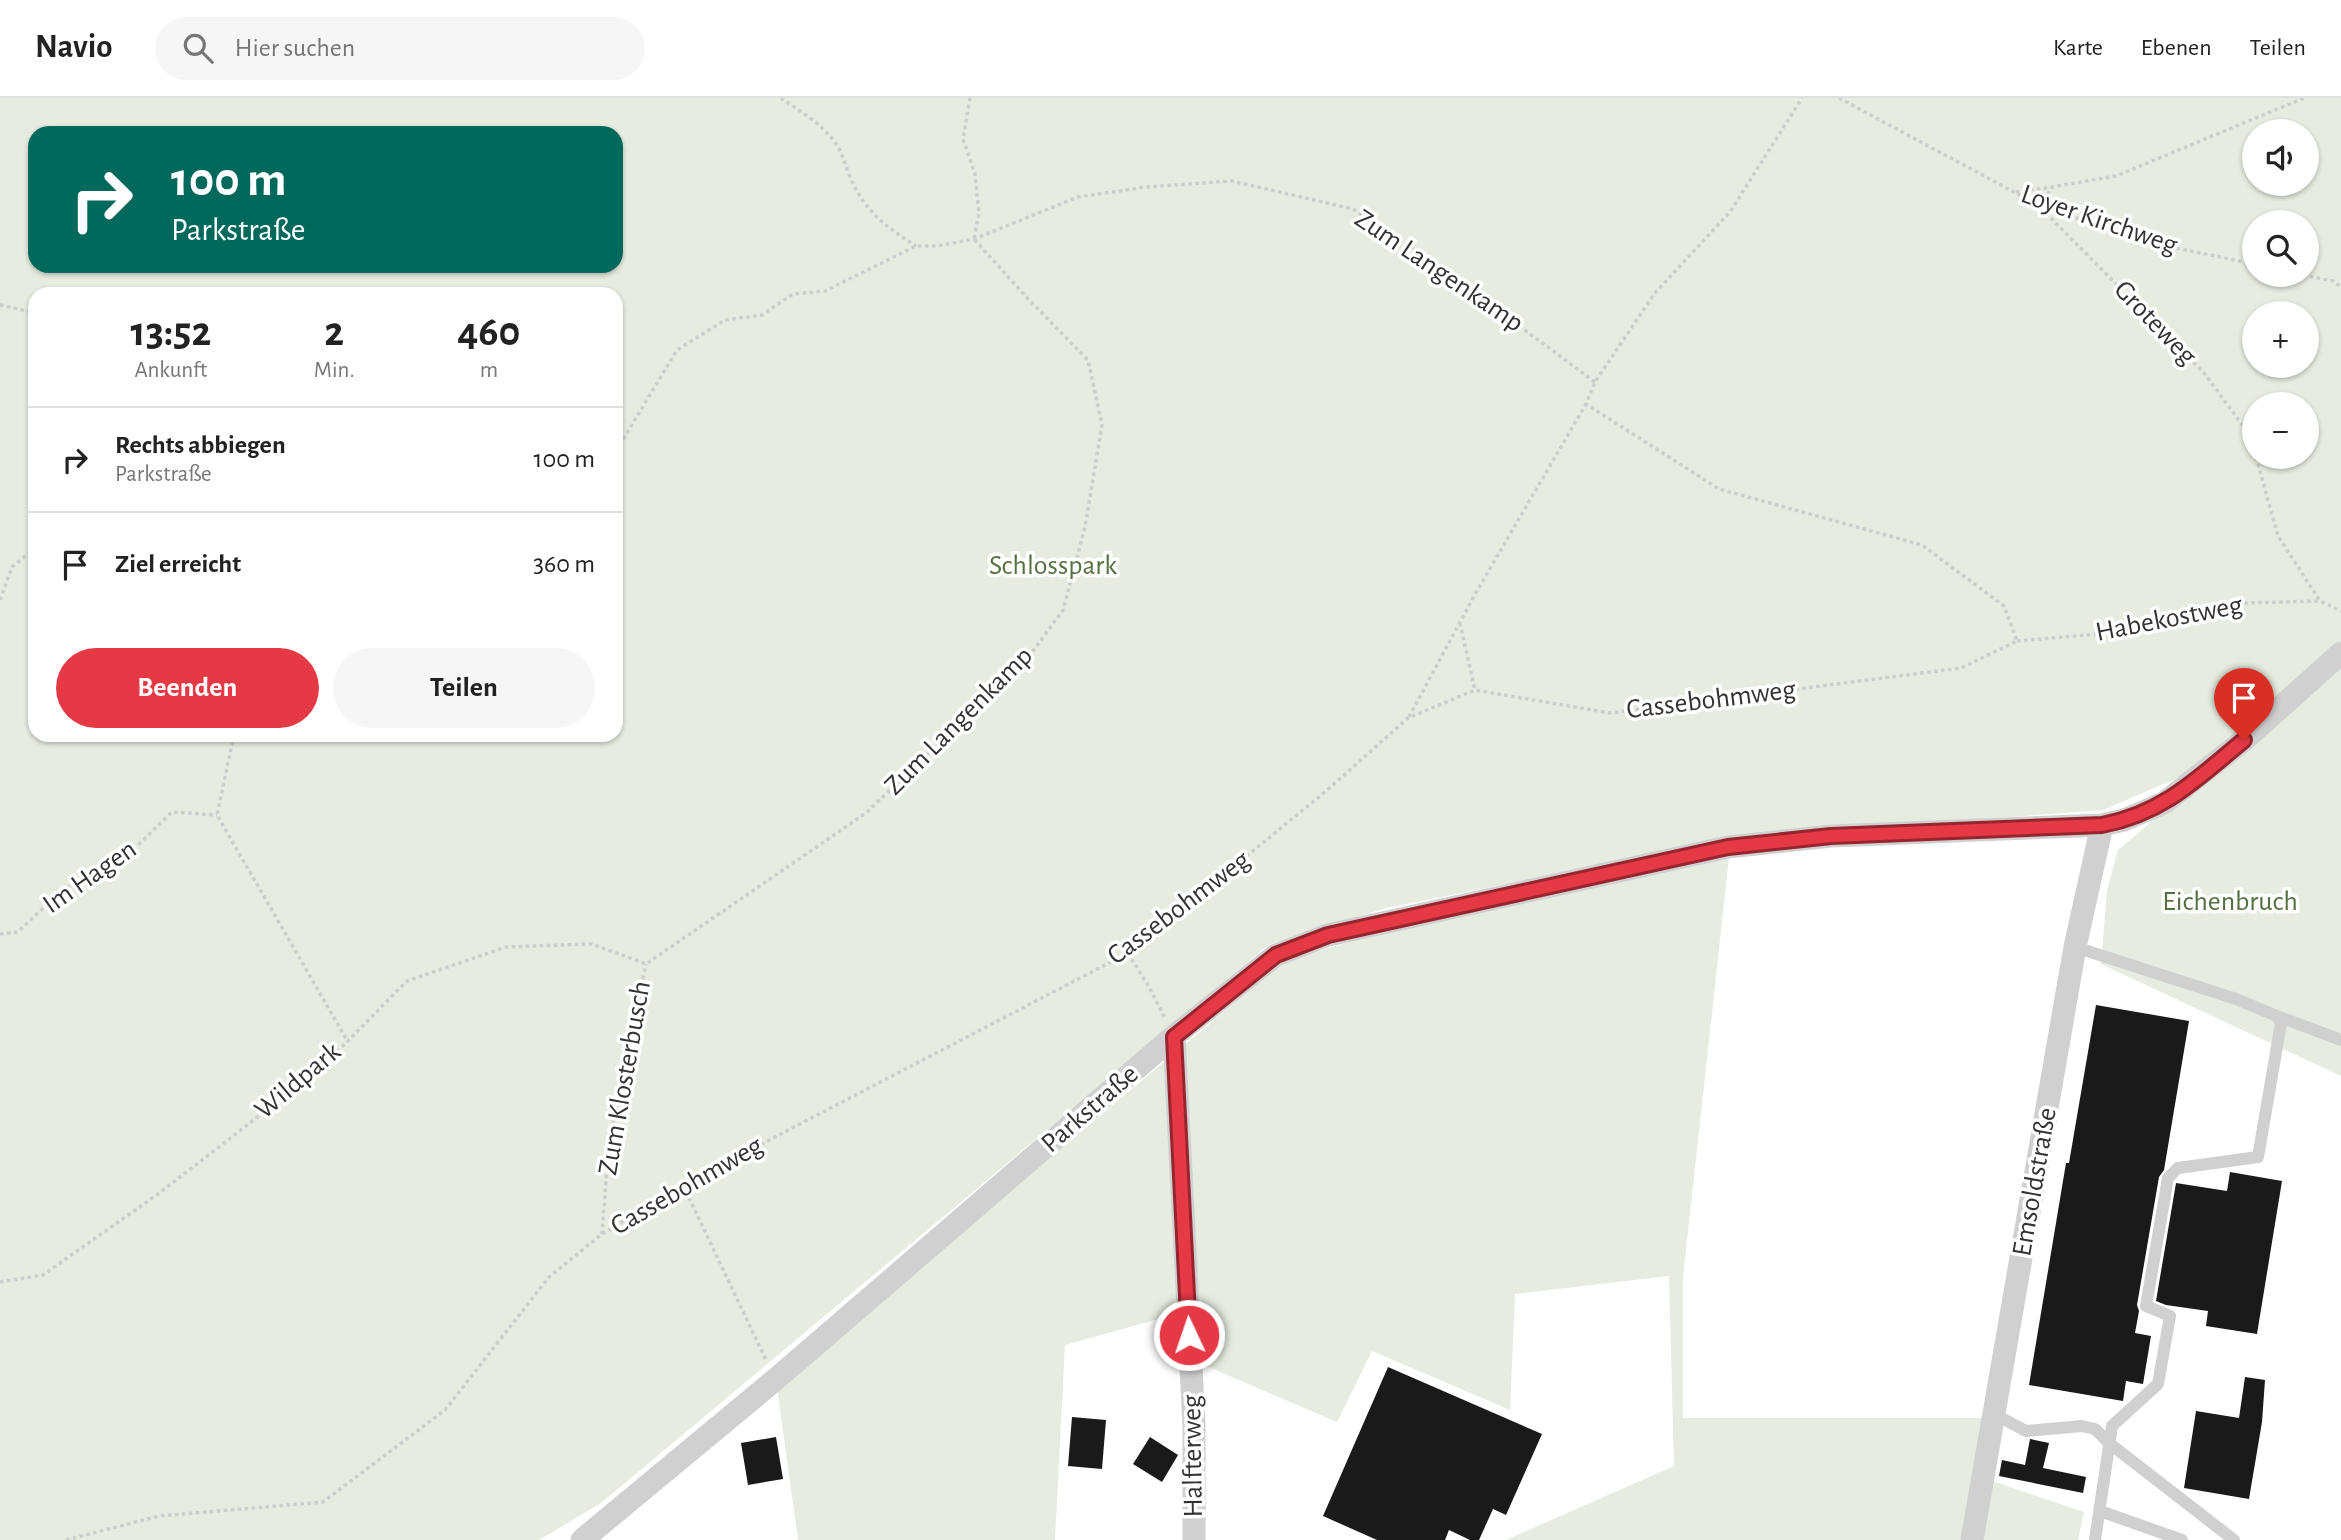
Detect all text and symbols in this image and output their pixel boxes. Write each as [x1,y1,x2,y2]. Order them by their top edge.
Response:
search box [155,17,645,80]
icon: search [179,29,217,67]
text: Navio [35,31,113,64]
text: Hier suchen [235,35,355,61]
text: Karte [2053,36,2103,60]
text: Ebenen [2141,36,2212,60]
text: Teilen [2250,36,2306,60]
map controls [2242,119,2319,469]
button: sound [2242,119,2319,196]
icon: right [56,154,147,245]
text: 100 m [171,156,287,205]
street label: Loyer Kirchweg [2017,180,2181,260]
street label: Zum Langenkamp [1350,204,1528,338]
button: search [2242,210,2319,287]
text: Parkstraße [171,214,306,246]
street label: Groteweg [2108,275,2202,371]
button: + [2242,301,2319,378]
text: 13:52 [131,311,211,353]
text: 2 [324,311,344,353]
text: 460 [457,311,520,353]
text: Ankunft [134,359,207,382]
text: Min. [314,359,355,382]
text: m [480,359,498,382]
button: − [2242,392,2319,469]
text: Rechts abbiegen [115,432,286,458]
icon: right [56,441,94,479]
text: 100 m [534,446,595,472]
text: Parkstraße [115,463,212,486]
icon: arrive [56,546,94,584]
text: Ziel erreicht [115,551,241,577]
text: 360 m [533,551,595,577]
park label: Schlosspark [989,552,1117,580]
street label: Habekostweg [2093,591,2245,647]
street label: Zum Langenkamp [880,642,1038,800]
button: Beenden [56,648,319,728]
button: Teilen [333,648,595,728]
pin [2214,668,2274,740]
street label: Cassebohmweg [1625,676,1798,724]
icon: arrive [2225,679,2263,717]
street label: Im Hagen [38,835,142,919]
street label: Cassebohmweg [1103,845,1256,970]
park label: Eichenbruch [2162,888,2298,916]
street label: Zum Klosterbusch [594,979,656,1177]
street label: Wildpark [250,1037,346,1124]
street label: Parkstraße [1036,1060,1144,1158]
street label: Emsoldstraße [2008,1105,2062,1259]
street label: Cassebohmweg [606,1131,768,1241]
position arrow [1152,1298,1226,1372]
street label: Halfterweg [1178,1394,1208,1518]

